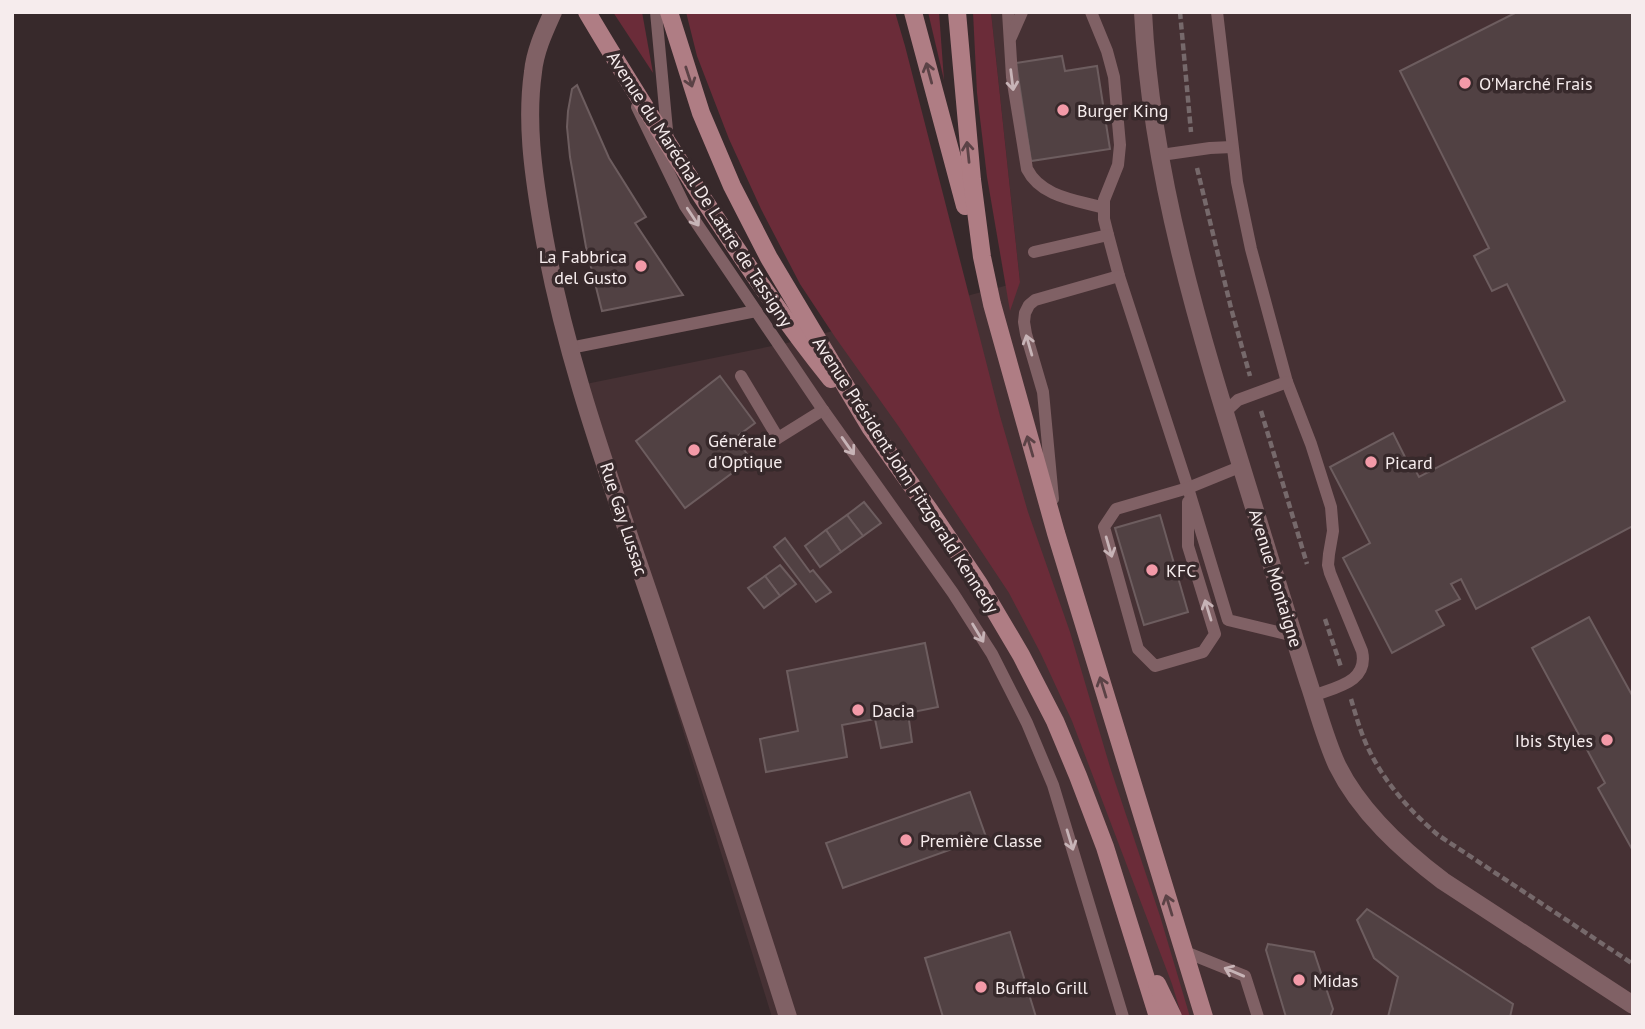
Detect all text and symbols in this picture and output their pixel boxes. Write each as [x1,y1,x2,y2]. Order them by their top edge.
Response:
street label: Avenue du Maréchal De Lattre de Tassigny [602,47,798,332]
one-way arrow [922,62,935,84]
one-way arrow [684,66,696,88]
one-way arrow [1006,68,1019,91]
place label: O'Marché Frais [1479,72,1592,95]
marker: O'Marché Frais [1457,75,1473,91]
place label: Burger King [1077,99,1168,122]
marker: Burger King [1055,102,1071,118]
one-way arrow [962,141,975,164]
one-way arrow [686,207,700,227]
place label: La Fabbrica del Gusto [539,245,627,289]
marker: La Fabbrica del Gusto [633,258,649,274]
street label: Avenue Président John Fitzgerald Kennedy [808,333,1004,618]
one-way arrow [1022,334,1035,357]
place label: Générale d'Optique [708,429,782,473]
one-way arrow [1023,435,1036,457]
one-way arrow [841,436,855,455]
marker: Générale d'Optique [686,442,702,458]
place label: Picard [1385,451,1433,474]
marker: Picard [1363,454,1379,470]
street label: Rue Gay Lussac [595,460,653,578]
street label: Avenue Montaigne [1244,506,1308,650]
one-way arrow [1103,535,1116,558]
place label: KFC [1166,559,1197,582]
marker: KFC [1144,562,1160,578]
one-way arrow [1200,599,1213,621]
one-way arrow [972,622,986,642]
one-way arrow [1095,676,1108,698]
place label: Dacia [872,699,915,722]
marker: Dacia [850,702,866,718]
place label: Ibis Styles [1515,729,1593,752]
marker: Ibis Styles [1599,732,1615,748]
place label: Première Classe [920,829,1042,852]
one-way arrow [1065,829,1078,851]
marker: Première Classe [898,832,914,848]
one-way arrow [1162,894,1175,916]
one-way arrow [1223,965,1245,978]
place label: Midas [1313,969,1358,992]
marker: Midas [1291,972,1307,988]
place label: Buffalo Grill [995,976,1089,999]
marker: Buffalo Grill [973,979,989,995]

